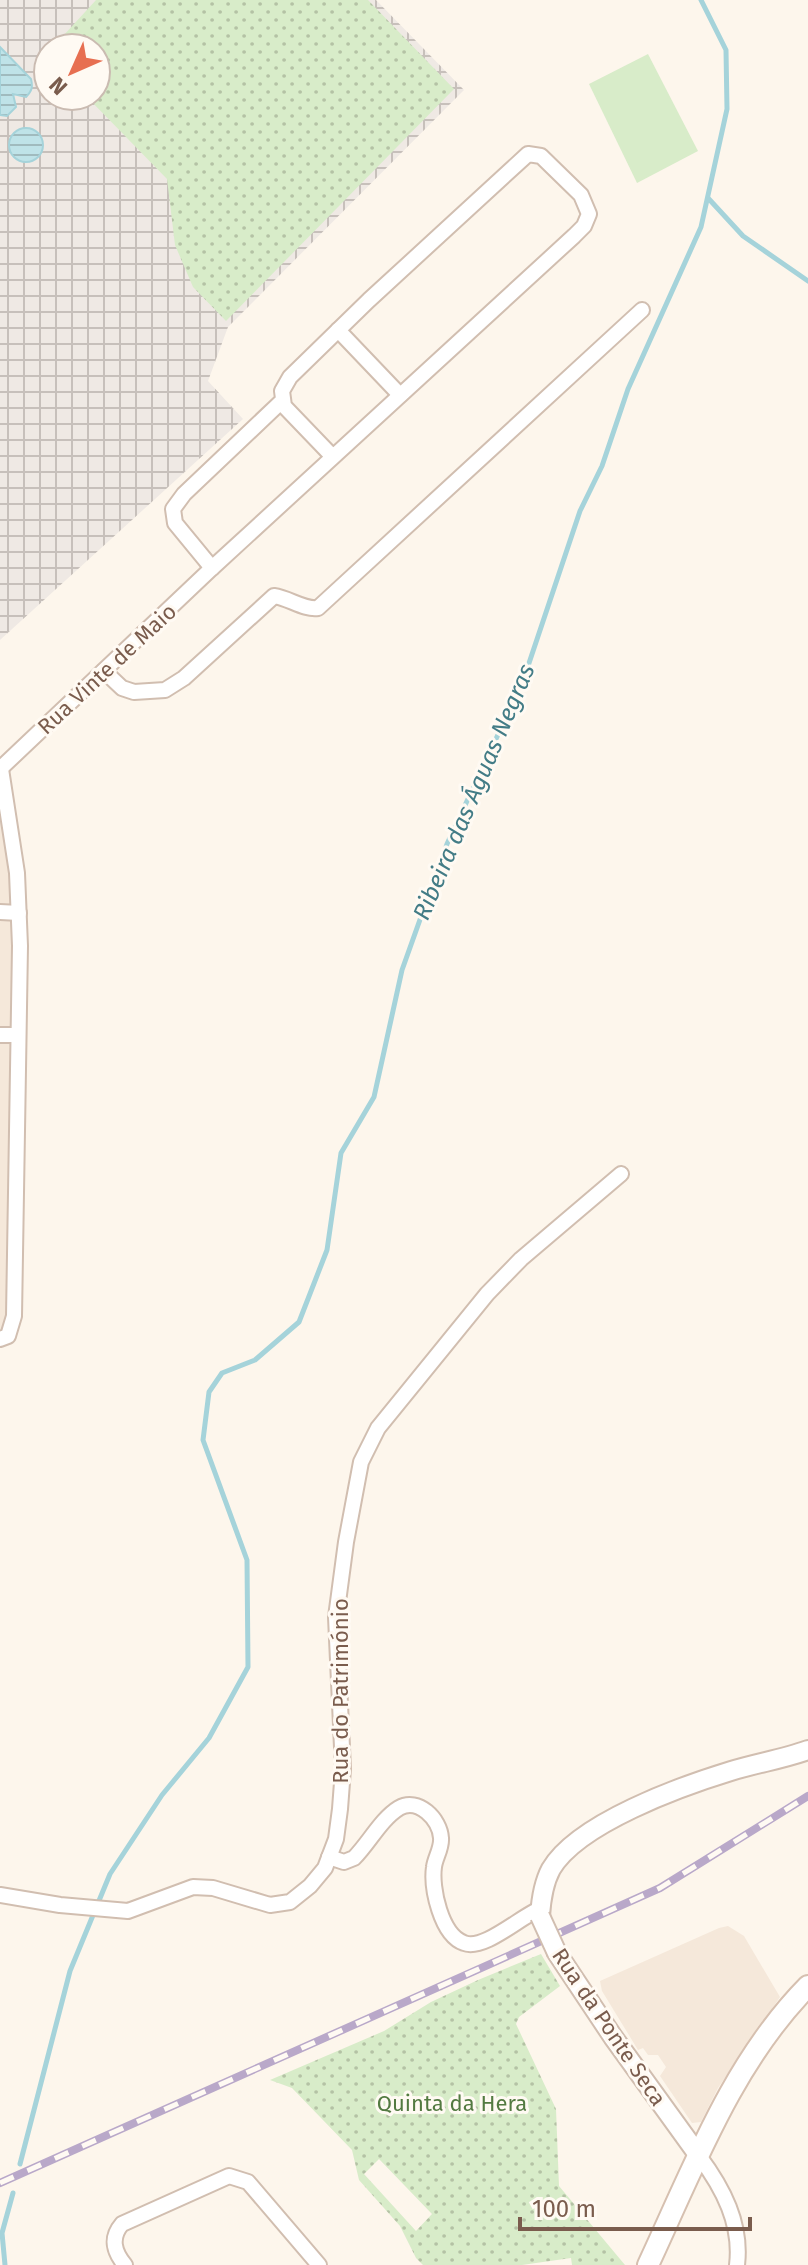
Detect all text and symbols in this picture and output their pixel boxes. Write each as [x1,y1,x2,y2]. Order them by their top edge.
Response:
north arrow [32,32,112,112]
text: N [44,71,73,100]
street label: Rua Vinte de Maio [32,598,182,740]
water label: Ribeira das Águas Negras [406,659,541,924]
street label: Rua do Património [327,1598,354,1784]
street label: Rua da Ponte Seca [546,1943,672,2111]
park label: Quinta da Hera [377,2090,527,2117]
scale bar [520,2181,750,2231]
text: 100 m [532,2195,596,2223]

